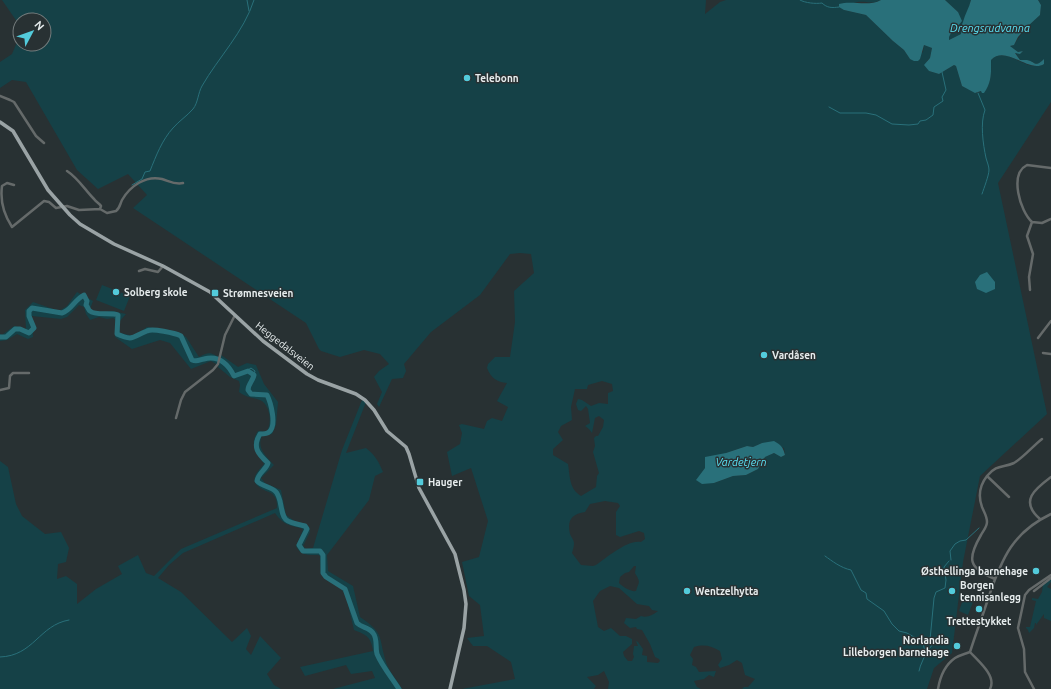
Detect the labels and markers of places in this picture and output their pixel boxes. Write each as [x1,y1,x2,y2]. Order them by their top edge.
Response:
marker: Telebonn [462,73,472,83]
place label: Telebonn [475,73,519,84]
marker: Solberg skole [111,287,121,297]
place label: Solberg skole [124,287,188,298]
marker: Strømnesveien [210,288,220,298]
place label: Strømnesveien [223,288,294,299]
marker: Vardåsen [759,350,769,360]
place label: Vardåsen [772,350,816,361]
marker: Hauger [415,477,425,487]
place label: Hauger [428,477,463,488]
place label: Østhellinga barnehage [921,566,1028,577]
marker: Østhellinga barnehage [1031,566,1041,576]
place label: Borgen tennisanlegg [960,580,1021,603]
marker: Wentzelhytta [682,586,692,596]
place label: Wentzelhytta [695,586,759,597]
marker: Borgen tennisanlegg [947,586,957,596]
marker: Trettestykket [974,604,984,614]
place label: Trettestykket [947,616,1012,627]
place label: Norlandia Lilleborgen barnehage [843,635,949,658]
marker: Norlandia Lilleborgen barnehage [952,641,962,651]

